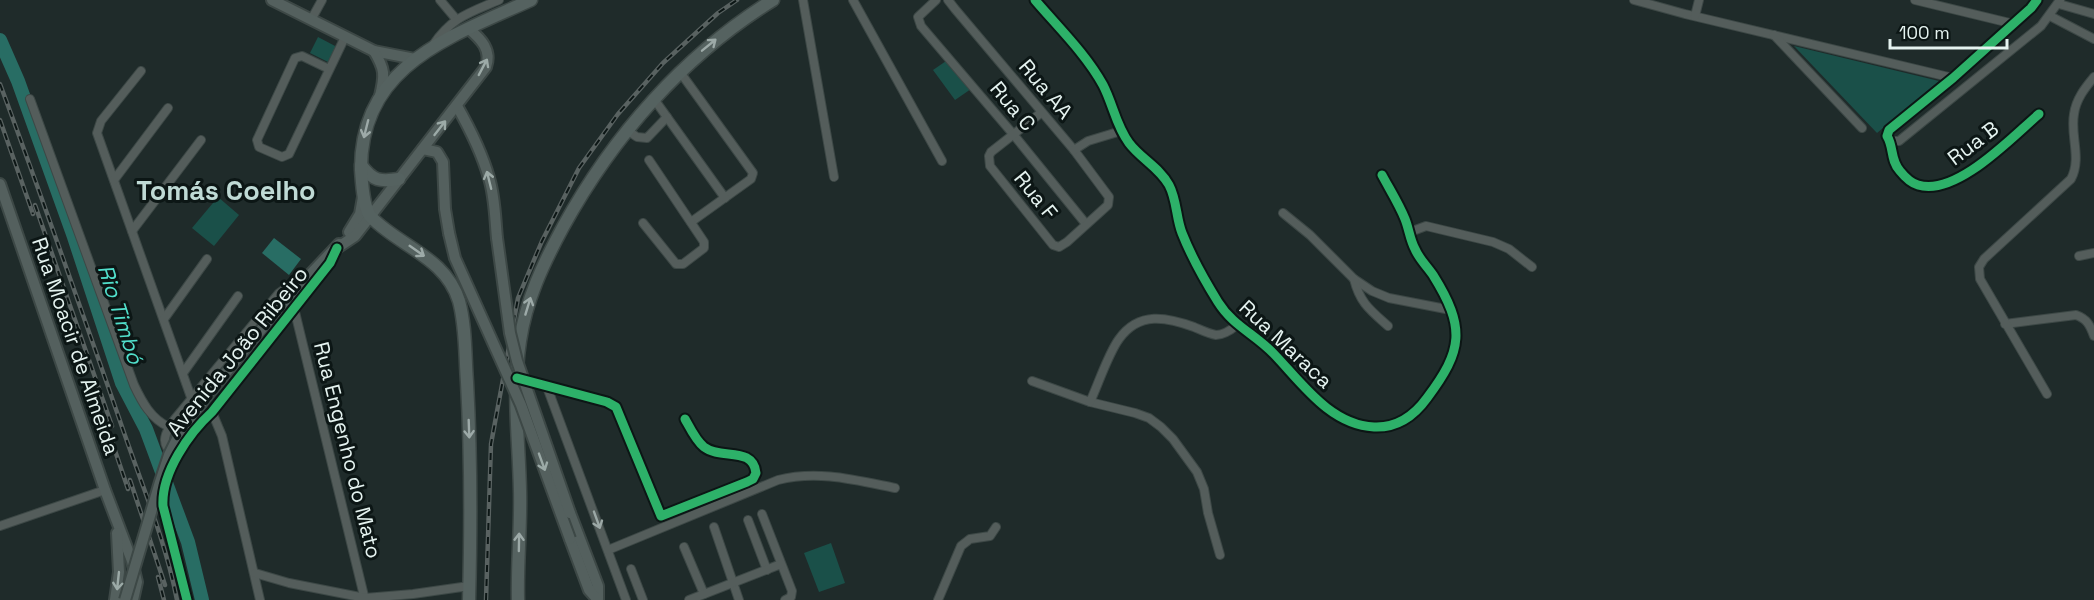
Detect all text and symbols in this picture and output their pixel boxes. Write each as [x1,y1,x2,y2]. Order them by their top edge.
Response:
scale bar [1890,12,2007,50]
text: 100 m [1899,21,1950,44]
one-way arrow [701,39,717,52]
street label: Rua AA [1013,54,1079,124]
one-way arrow [477,59,489,76]
street label: Rua C [984,75,1042,137]
street label: Rua B [1942,115,2004,171]
one-way arrow [360,119,372,138]
one-way arrow [434,120,446,136]
street label: Rua F [1008,165,1064,225]
one-way arrow [483,171,494,190]
district label: Tomás Coelho [136,173,316,208]
street label: Rua Moacir de Almeida [26,234,126,458]
one-way arrow [408,245,424,257]
water label: Rio Timbó [92,261,151,369]
street label: Avenida João Ribeiro [160,261,314,441]
street label: Rua Maraca [1234,294,1338,394]
one-way arrow [523,297,534,316]
street label: Rua Engenho do Mato [308,339,388,561]
one-way arrow [463,418,475,438]
one-way arrow [537,452,548,471]
one-way arrow [592,511,603,529]
one-way arrow [513,532,525,552]
one-way arrow [112,571,123,591]

